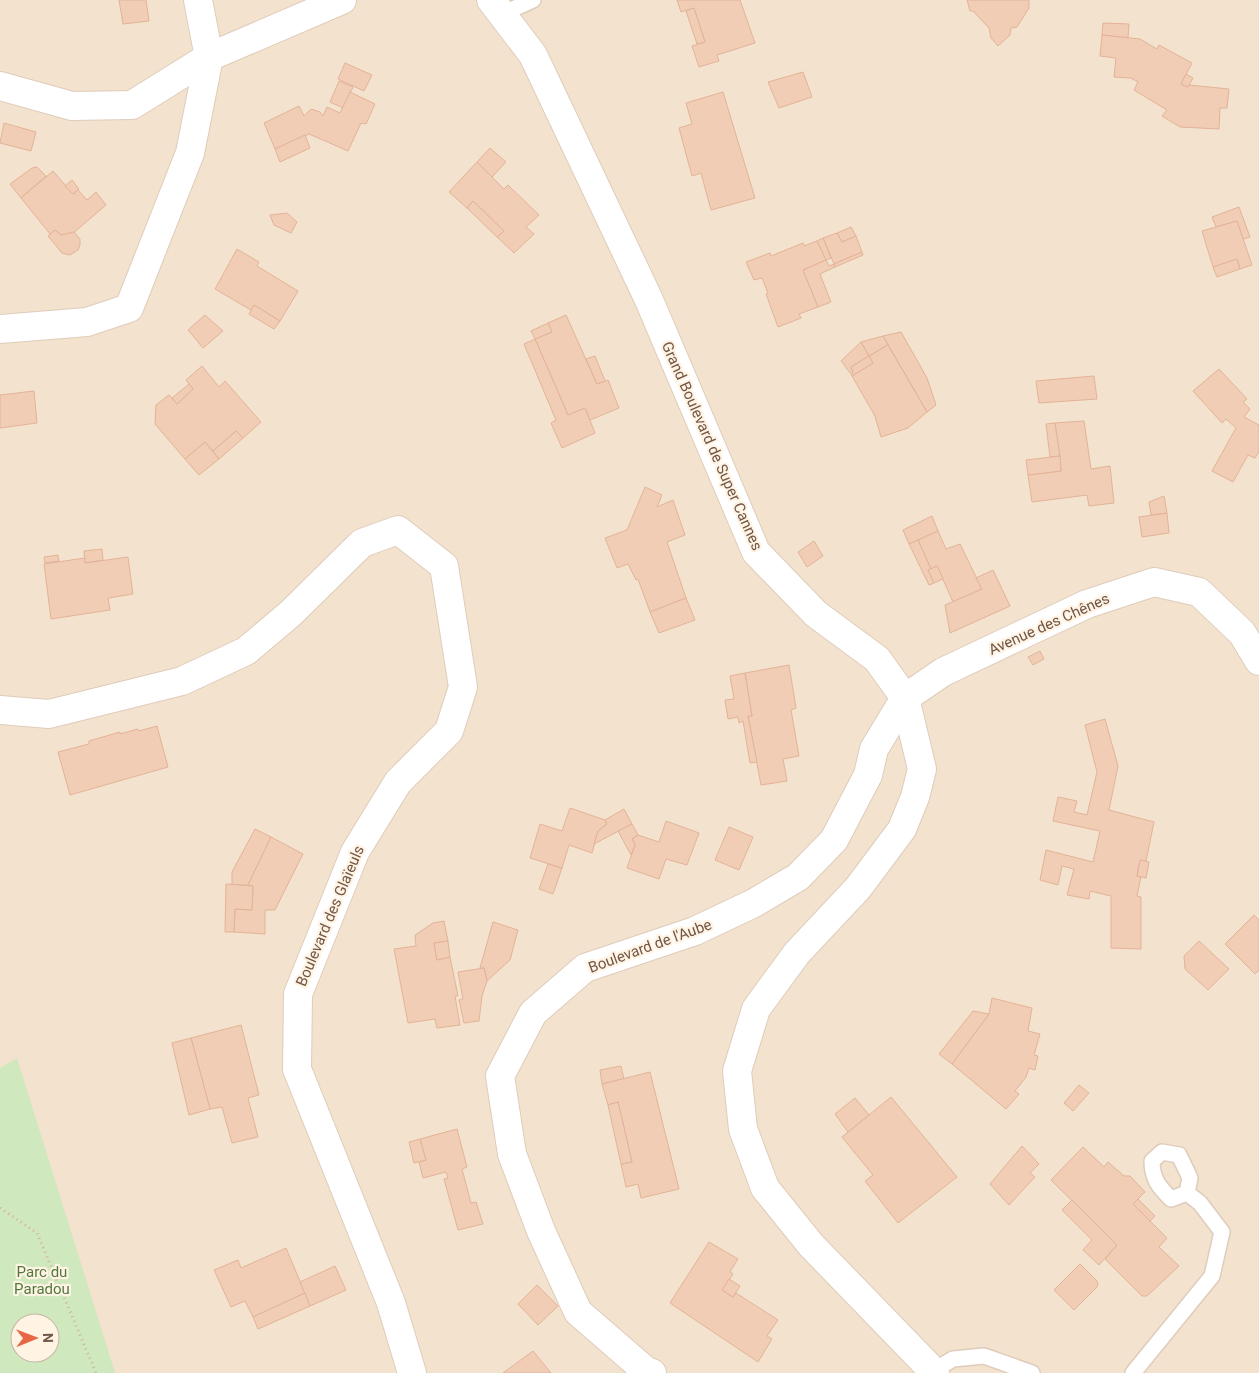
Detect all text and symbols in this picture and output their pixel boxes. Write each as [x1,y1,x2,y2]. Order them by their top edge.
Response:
street label: Grand Boulevard de Super Cannes [658,339,766,553]
street label: Avenue des Chênes [986,589,1112,659]
street label: Boulevard des Glaïeuls [292,843,368,989]
street label: Boulevard de l'Aube [586,915,714,977]
park label: Parc du Paradou [14,1263,70,1298]
north arrow [10,1313,60,1363]
text: N [40,1333,56,1343]

